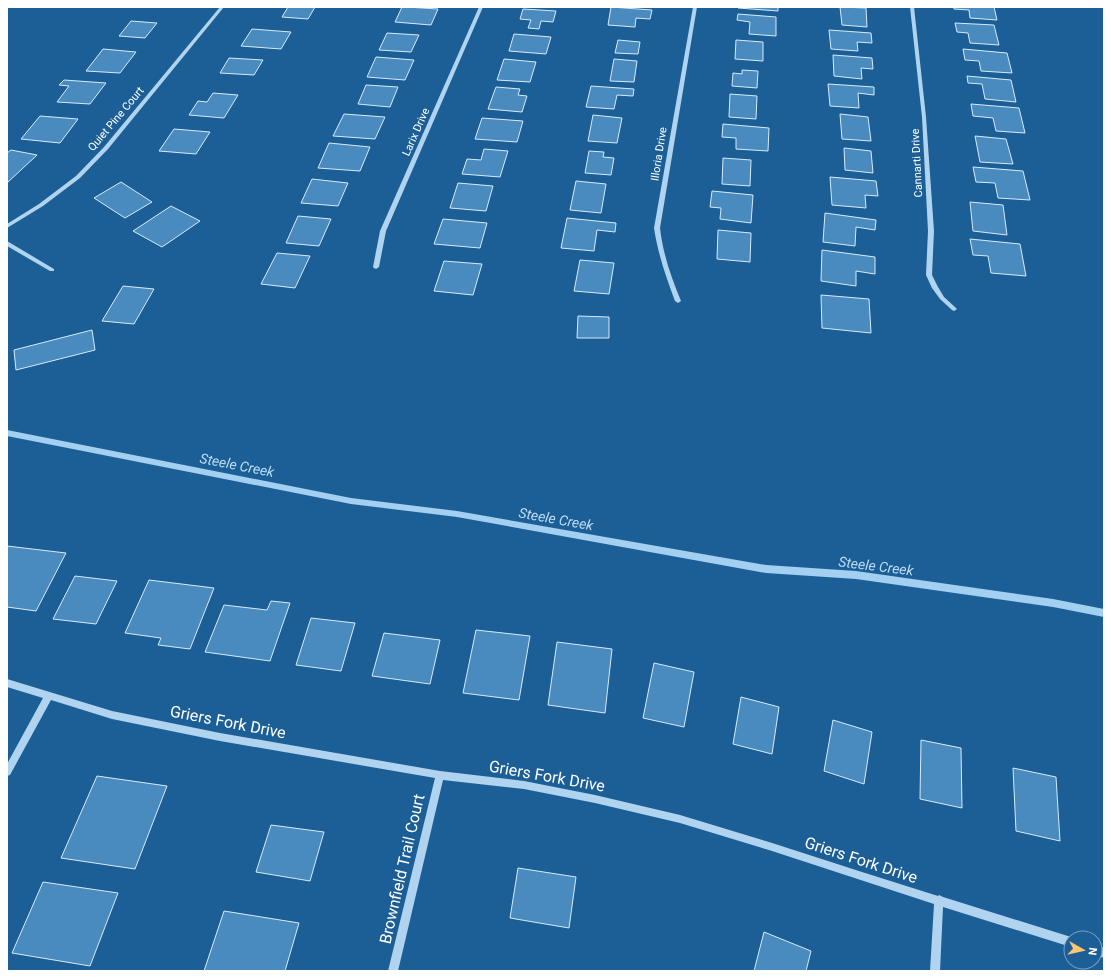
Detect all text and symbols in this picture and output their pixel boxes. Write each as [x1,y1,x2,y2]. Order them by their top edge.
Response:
street label: Quiet Pine Court [85,84,147,154]
street label: Larix Drive [400,106,432,158]
street label: Illoria Drive [648,126,670,182]
street label: Cannarti Drive [909,128,925,198]
water label: Steele Creek [198,450,277,480]
water label: Steele Creek [517,505,596,534]
water label: Steele Creek [838,553,916,579]
street label: Griers Fork Drive [168,701,288,743]
street label: Griers Fork Drive [487,756,607,796]
street label: Brownfield Trail Court [376,792,428,946]
street label: Griers Fork Drive [802,833,920,887]
north arrow [1063,930,1103,970]
text: N [1085,947,1099,956]

